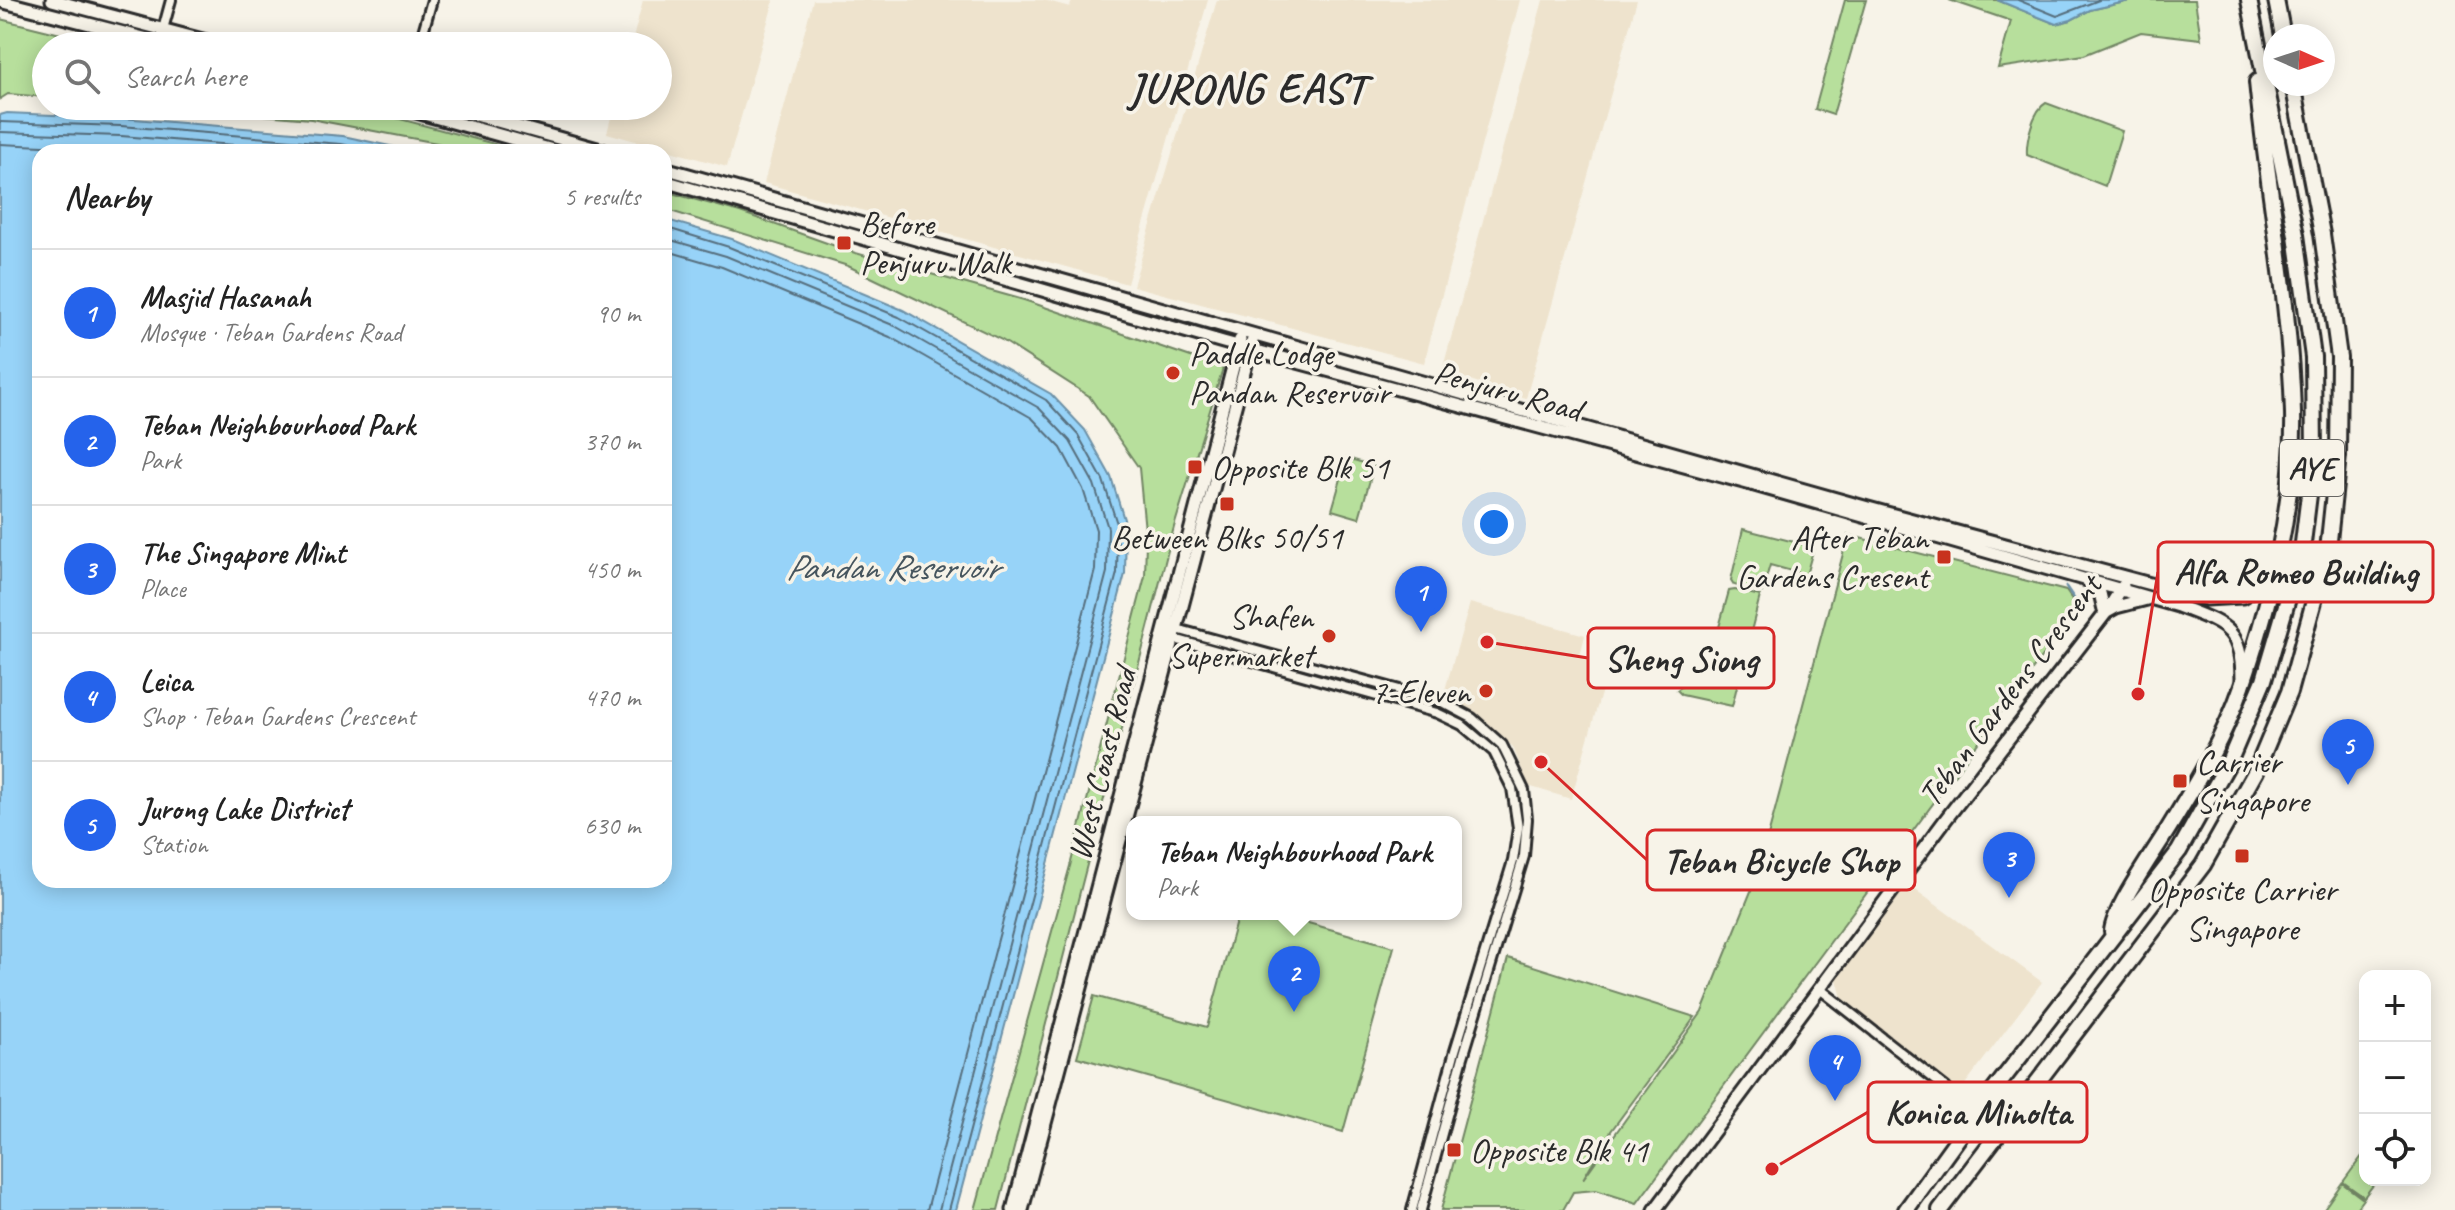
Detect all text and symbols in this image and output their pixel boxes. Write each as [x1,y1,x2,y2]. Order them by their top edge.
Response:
north arrow [2263,24,2335,96]
search box [32,32,672,120]
icon: search [60,54,104,98]
text: Search here [124,57,246,95]
district label: JURONG EAST [1126,62,1374,115]
text: Nearby [64,175,150,218]
text: 5 results [564,180,640,213]
place label: Before Penjuru Walk [860,202,1014,284]
marker: Before Penjuru Walk [835,234,853,252]
text: Masjid Hasanah [140,278,311,316]
text: 1 [84,297,96,330]
text: 90 m [596,297,640,330]
text: Mosque · Teban Gardens Road [140,316,402,349]
place label: Paddle Lodge Pandan Reservoir [1189,332,1394,414]
street label: Penjuru Road [1429,350,1591,432]
marker: Paddle Lodge Pandan Reservoir [1164,364,1182,382]
text: Teban Neighbourhood Park [140,406,415,444]
text: 2 [84,425,96,458]
text: 370 m [584,425,640,458]
road number: AYE [2280,440,2344,496]
text: Park [140,444,181,477]
place label: Opposite Blk 51 [1211,446,1391,489]
marker: Opposite Blk 51 [1186,458,1204,476]
marker: Between Blks 50/51 [1218,495,1236,513]
your location [1474,504,1514,544]
place label: Between Blks 50/51 [1111,516,1345,559]
place label: After Teban Gardens Cresent [1736,516,1932,598]
text: The Singapore Mint [140,534,346,572]
callout: Alfa Romeo Building [2158,542,2433,602]
water label: Pandan Reservoir [786,544,1004,590]
marker: After Teban Gardens Cresent [1935,548,1953,566]
text: Alfa Romeo Building [2174,549,2421,595]
text: 3 [84,553,96,586]
text: 450 m [584,553,640,586]
street label: Teban Gardens Crescent [1908,563,2113,815]
pin: 1 [1395,566,1447,632]
text: Place [140,572,186,605]
place label: Shafen Supermarket [1169,595,1318,677]
marker: Shafen Supermarket [1320,627,1338,645]
callout: Sheng Siong [1588,628,1774,688]
text: Sheng Siong [1604,636,1762,682]
street label: West Coast Road [1057,658,1147,864]
text: Leica [140,662,192,700]
place label: 7-Eleven [1371,670,1472,713]
text: 4 [84,681,96,714]
text: 470 m [584,681,640,714]
marker: 7-Eleven [1477,682,1495,700]
text: Shop · Teban Gardens Crescent [140,700,415,733]
pin: 5 [2322,719,2374,785]
place label: Carrier Singapore [2196,740,2312,822]
marker: Carrier Singapore [2171,772,2189,790]
text: Jurong Lake District [140,790,349,828]
text: 5 [84,809,96,842]
text: 630 m [584,809,640,842]
popup [1126,816,1462,920]
text: Station [140,828,207,861]
callout: Teban Bicycle Shop [1647,830,1915,890]
pin: 3 [1983,832,2035,898]
text: Teban Neighbourhood Park [1157,833,1431,871]
text: Teban Bicycle Shop [1663,838,1901,884]
marker: Opposite Carrier Singapore [2233,847,2251,865]
place label: Opposite Carrier Singapore [2148,868,2340,950]
text: Park [1157,871,1198,904]
pin: 2 [1268,946,1320,1012]
map controls [2359,970,2431,1186]
button: + [2359,970,2431,1042]
pin: 4 [1809,1035,1861,1101]
button: − [2359,1042,2431,1114]
callout: Konica Minolta [1868,1082,2087,1142]
text: Konica Minolta [1885,1089,2074,1135]
button: locate [2359,1114,2431,1186]
place label: Opposite Blk 41 [1470,1129,1650,1172]
marker: Opposite Blk 41 [1445,1141,1463,1159]

